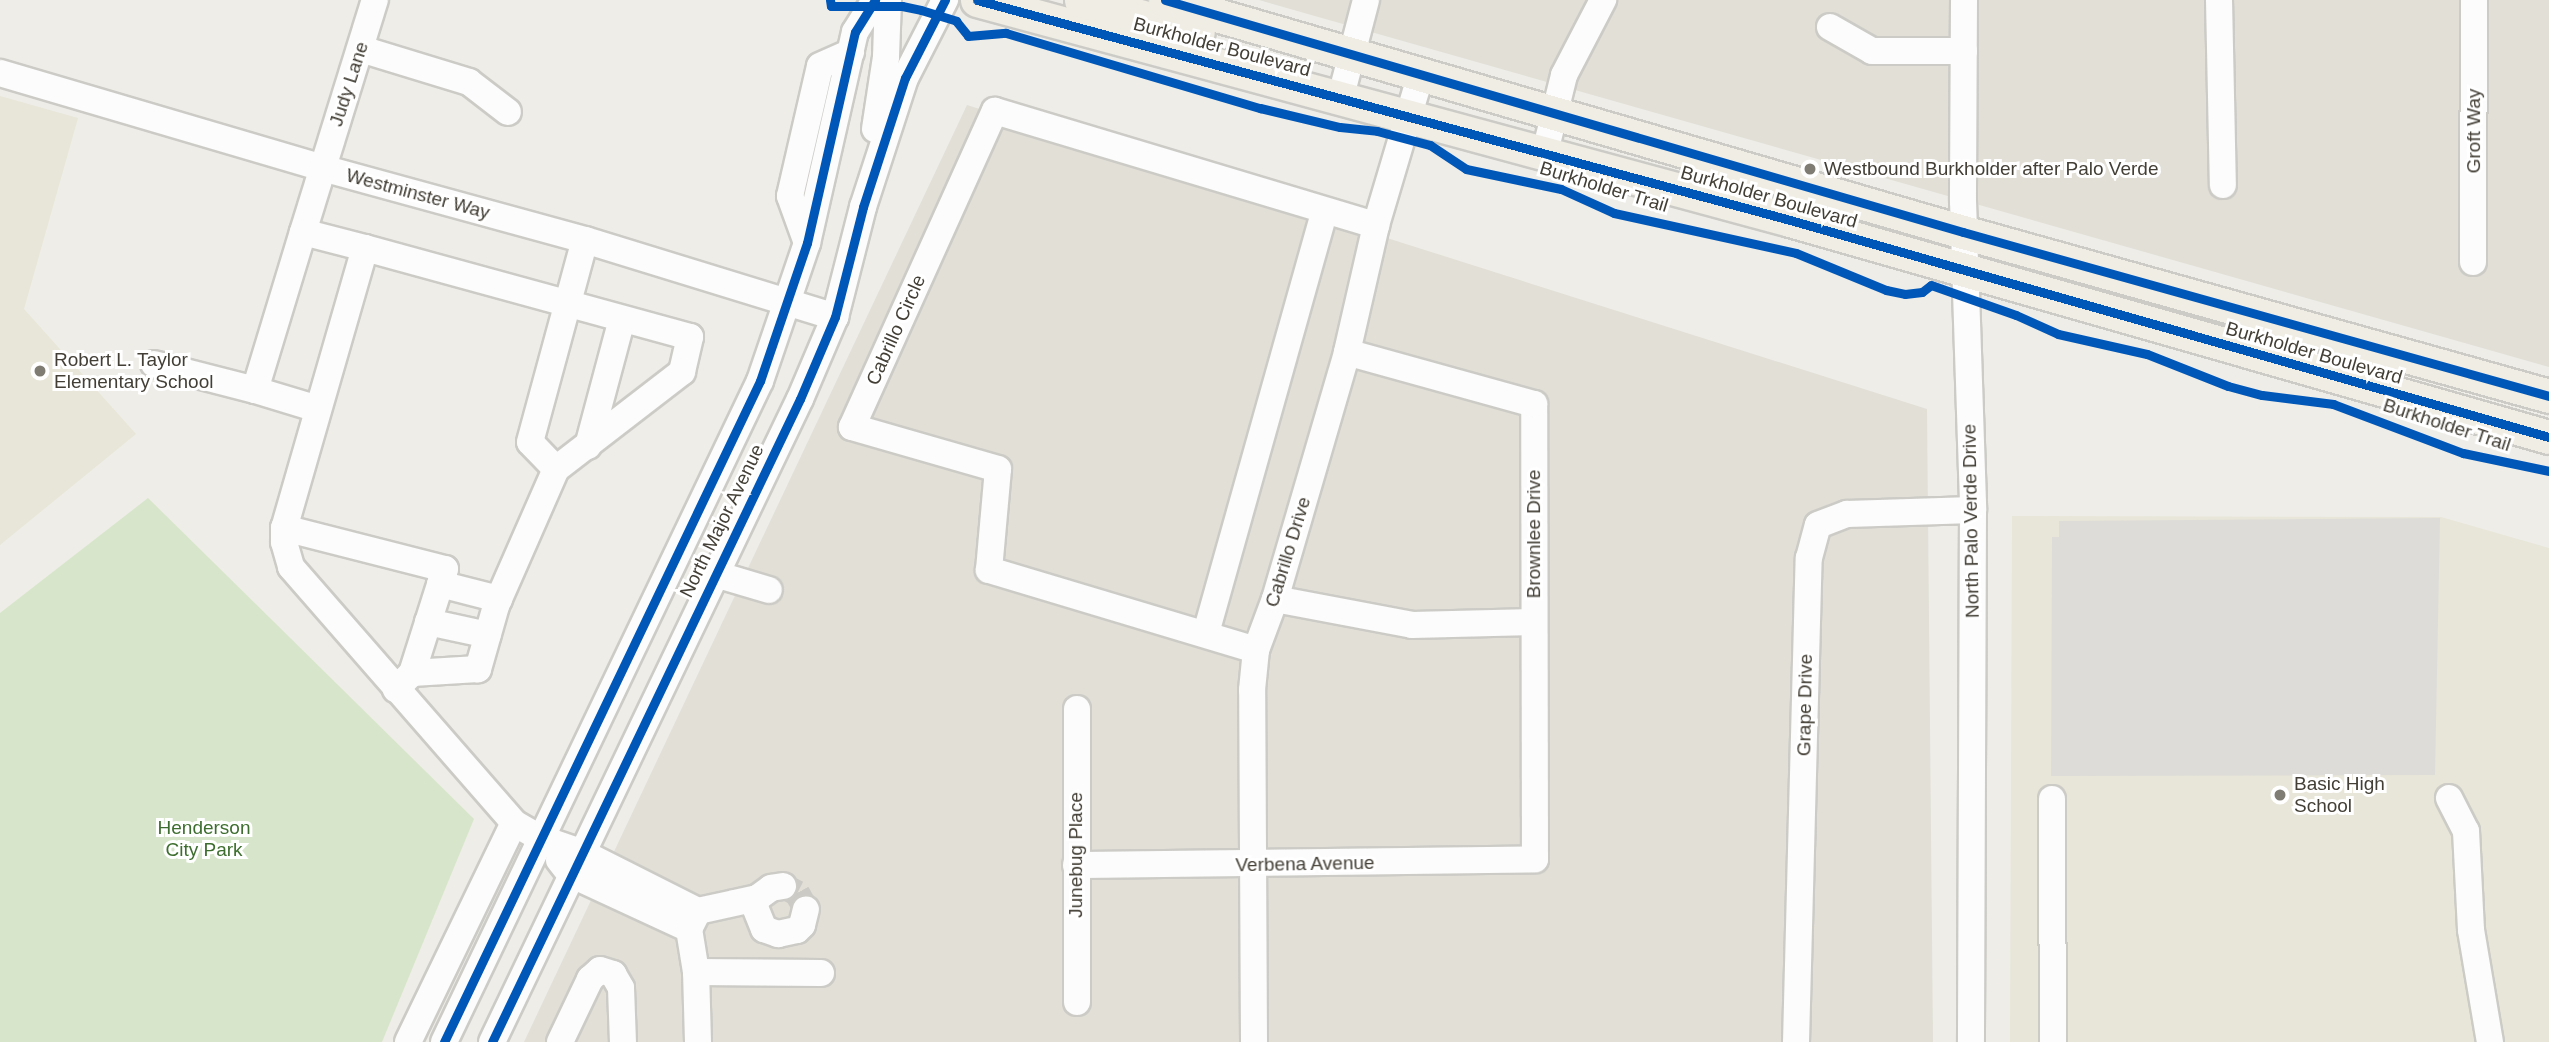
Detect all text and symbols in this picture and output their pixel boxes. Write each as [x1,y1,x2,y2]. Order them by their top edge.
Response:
street label: Burkholder Boulevard [1131,12,1313,82]
street label: Judy Lane [325,39,373,129]
street label: Groft Way [2463,89,2485,173]
street label: Burkholder Trail [1537,157,1671,217]
place label: Westbound Burkholder after Palo Verde [1824,158,2158,180]
street label: Burkholder Boulevard [1678,161,1860,233]
marker: Westbound Burkholder after Palo Verde [1802,161,1818,177]
street label: Westminster Way [344,164,492,224]
street label: Cabrillo Circle [862,271,930,389]
street label: Burkholder Boulevard [2223,317,2405,389]
place label: Robert L. Taylor Elementary School [54,349,213,393]
marker: Robert L. Taylor Elementary School [32,363,48,379]
street label: Burkholder Trail [2380,394,2514,456]
street label: North Palo Verde Drive [1958,424,1984,618]
street label: North Major Avenue [675,440,769,602]
street label: Brownlee Drive [1523,470,1545,598]
street label: Cabrillo Drive [1260,494,1316,610]
street label: Grape Drive [1793,654,1817,756]
place label: Basic High School [2294,773,2385,817]
marker: Basic High School [2272,787,2288,803]
street label: Junebug Place [1065,792,1087,918]
park label: Henderson City Park [158,817,250,861]
street label: Verbena Avenue [1235,851,1375,877]

